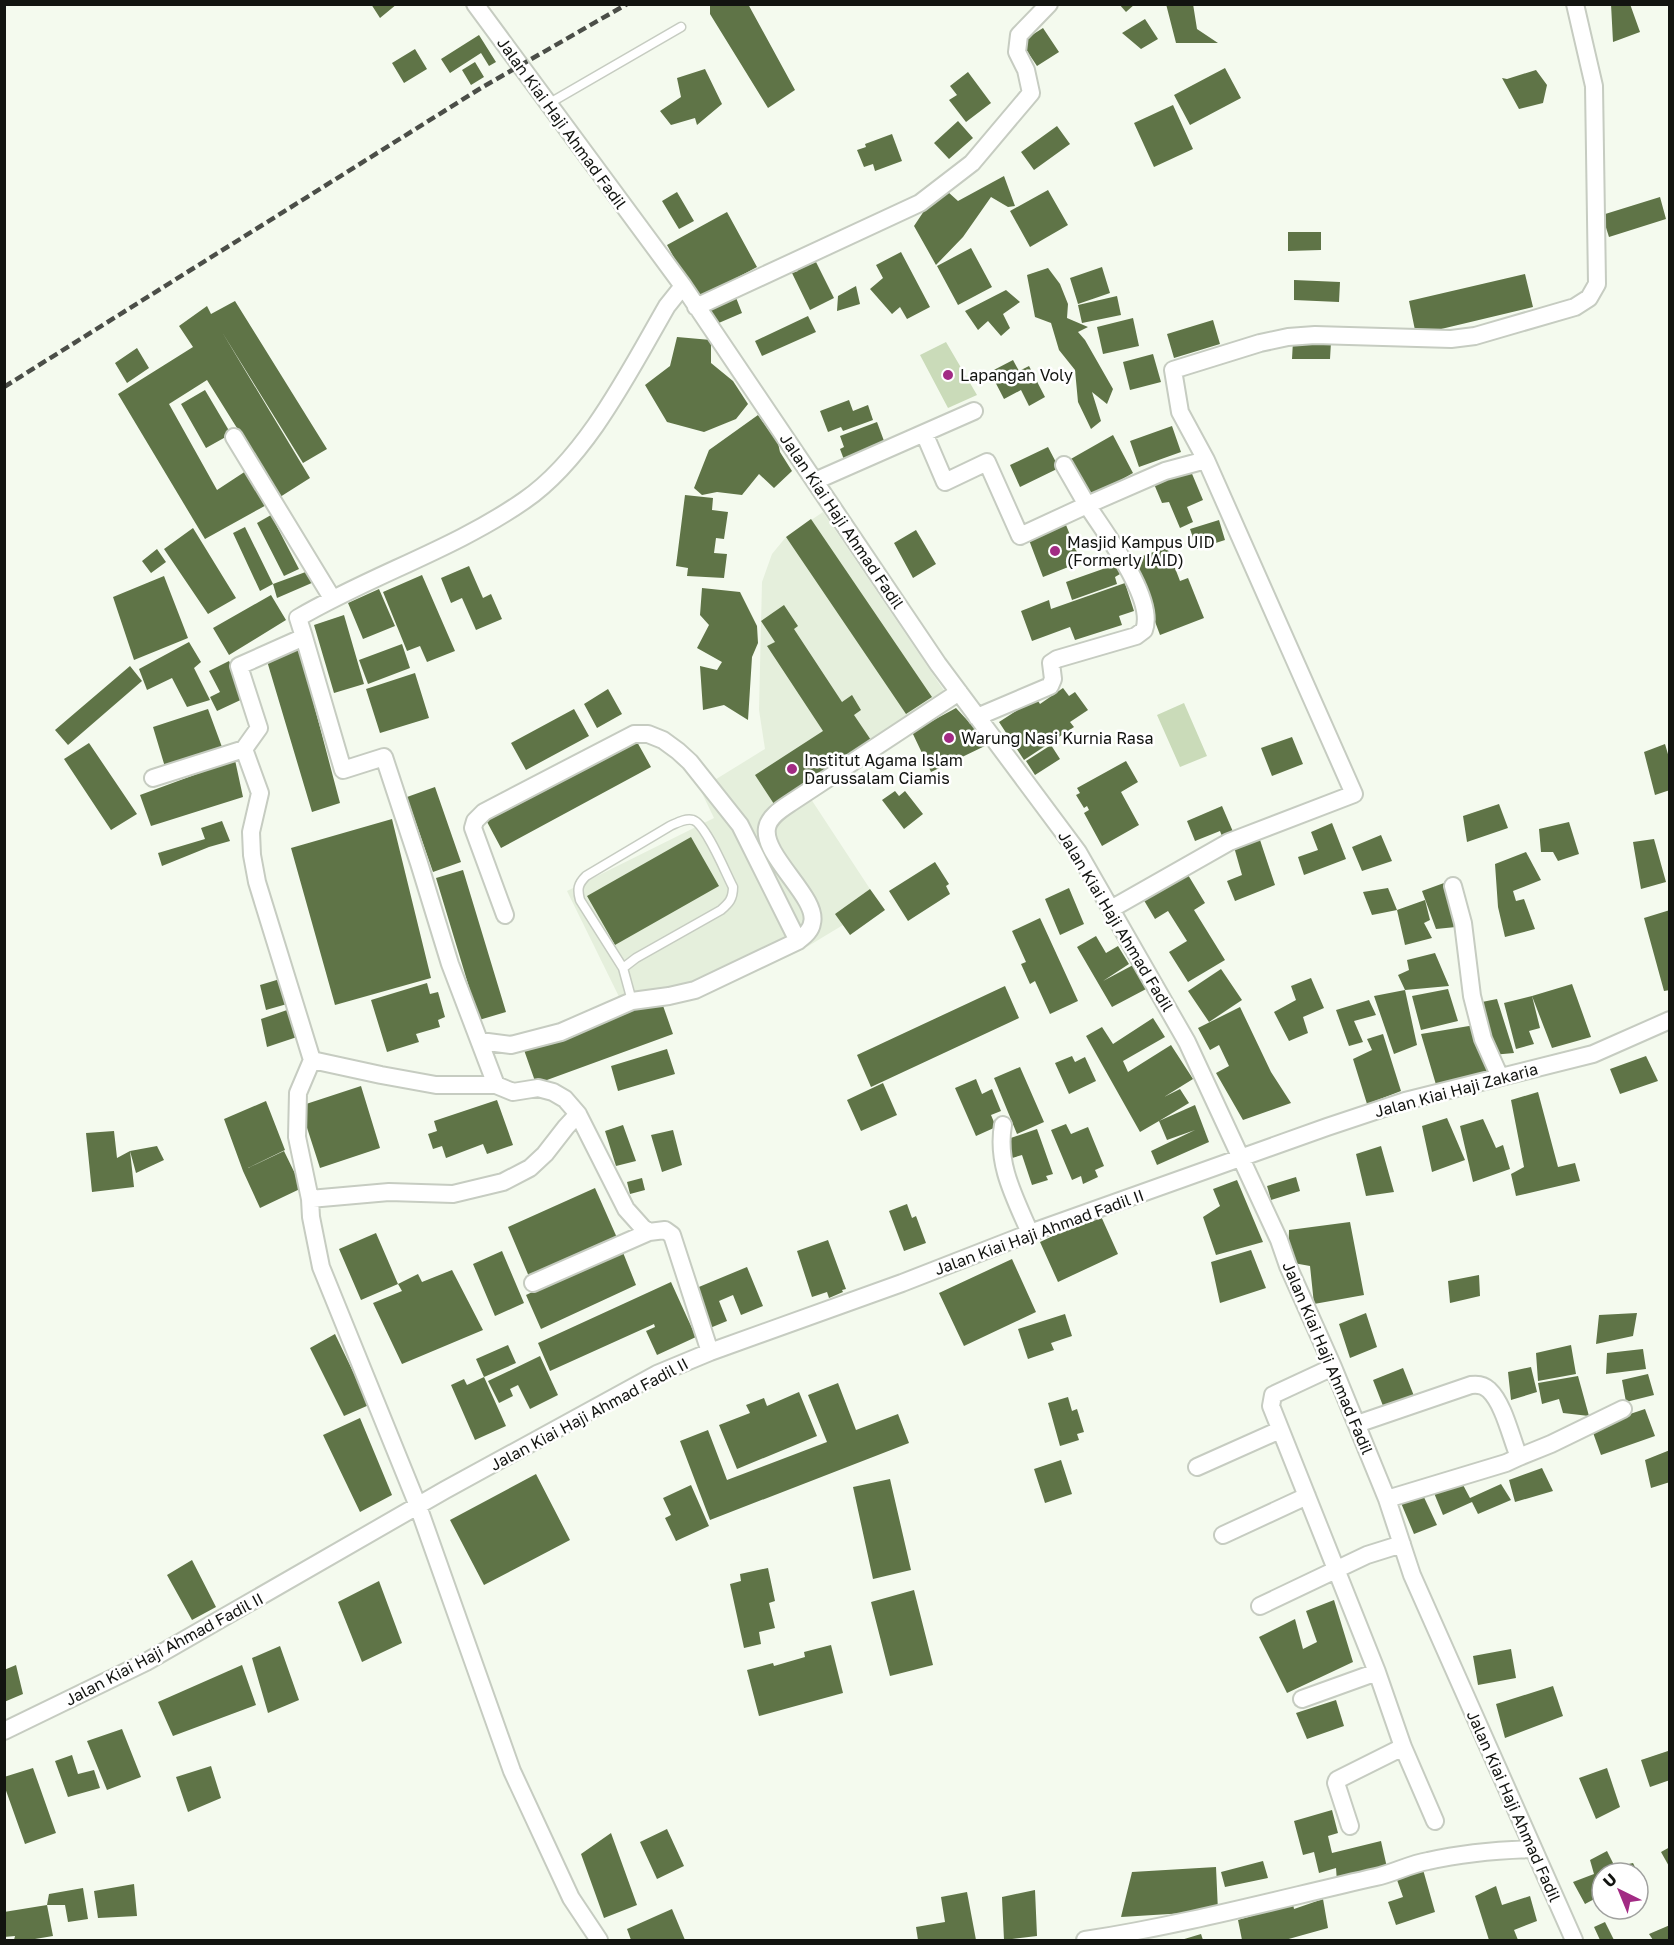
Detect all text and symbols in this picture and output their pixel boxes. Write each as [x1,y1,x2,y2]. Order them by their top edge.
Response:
street label: Jalan Kiai Haji Ahmad Fadil [493,33,631,213]
place label: Lapangan Voly [960,365,1073,385]
marker: Lapangan Voly [941,368,955,382]
street label: Jalan Kiai Haji Ahmad Fadil [776,429,908,613]
place label: Masjid Kampus UID (Formerly IAID) [1067,532,1215,570]
marker: Masjid Kampus UID (Formerly IAID) [1048,544,1062,558]
place label: Warung Nasi Kurnia Rasa [961,728,1153,748]
marker: Warung Nasi Kurnia Rasa [942,731,956,745]
place label: Institut Agama Islam Darussalam Ciamis [804,750,963,788]
marker: Institut Agama Islam Darussalam Ciamis [785,762,799,776]
street label: Jalan Kiai Haji Ahmad Fadil [1054,827,1178,1015]
street label: Jalan Kiai Haji Zakaria [1372,1059,1540,1121]
street label: Jalan Kiai Haji Ahmad Fadil II [932,1185,1146,1279]
street label: Jalan Kiai Haji Ahmad Fadil [1278,1259,1378,1457]
street label: Jalan Kiai Haji Ahmad Fadil II [487,1353,691,1475]
street label: Jalan Kiai Haji Ahmad Fadil II [62,1588,266,1710]
street label: Jalan Kiai Haji Ahmad Fadil [1463,1707,1565,1905]
north arrow [1590,1861,1650,1921]
text: U [1599,1869,1621,1891]

